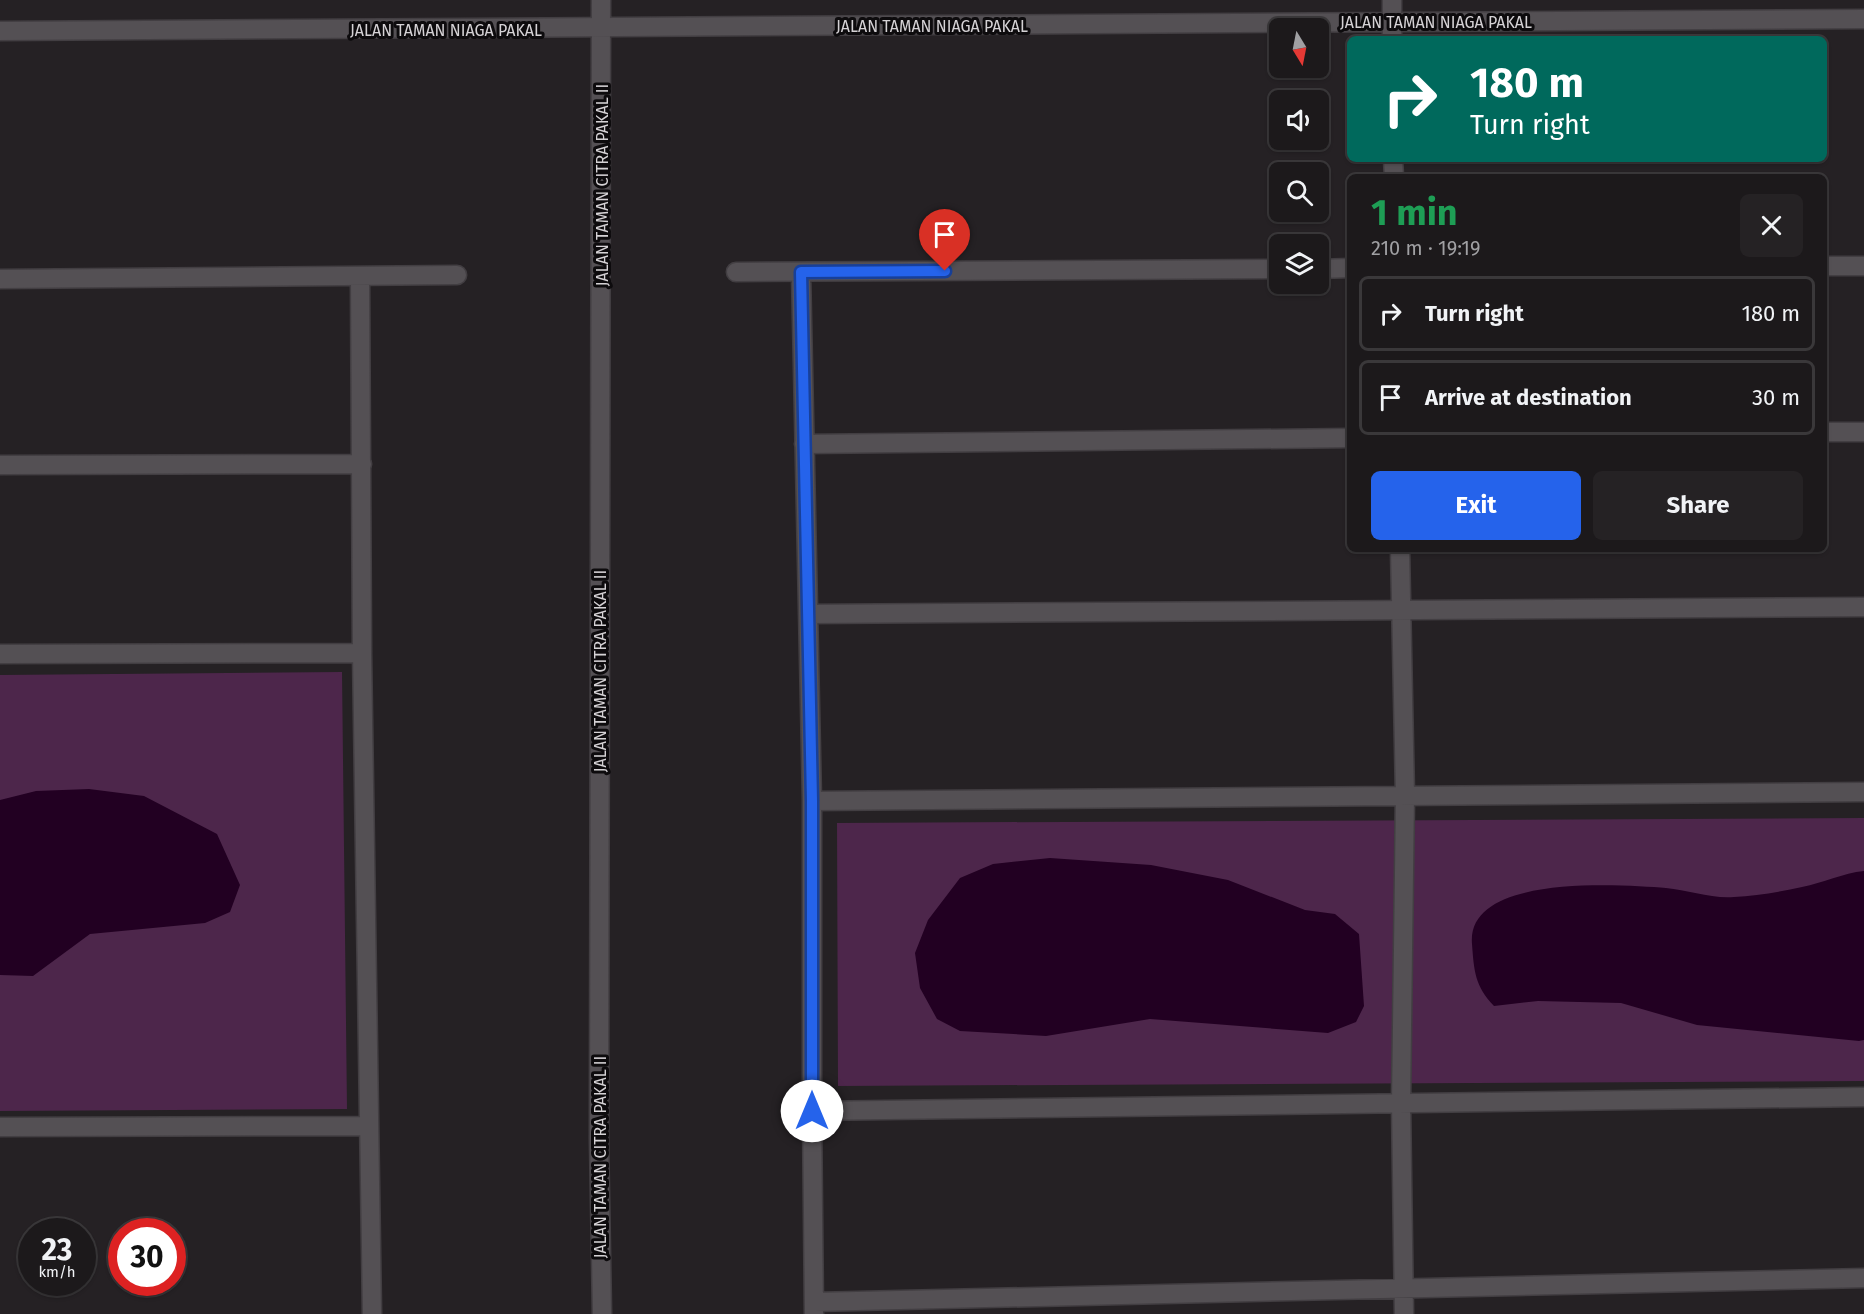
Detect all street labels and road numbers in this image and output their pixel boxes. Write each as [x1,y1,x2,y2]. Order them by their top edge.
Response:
street label: JALAN TAMAN NIAGA PAKAL [1340,13,1532,32]
street label: JALAN TAMAN NIAGA PAKAL [836,17,1028,36]
street label: JALAN TAMAN NIAGA PAKAL [350,21,542,40]
street label: JALAN TAMAN CITRA PAKAL II [593,84,612,286]
street label: JALAN TAMAN CITRA PAKAL II [591,570,610,772]
street label: JALAN TAMAN CITRA PAKAL II [591,1056,610,1258]

